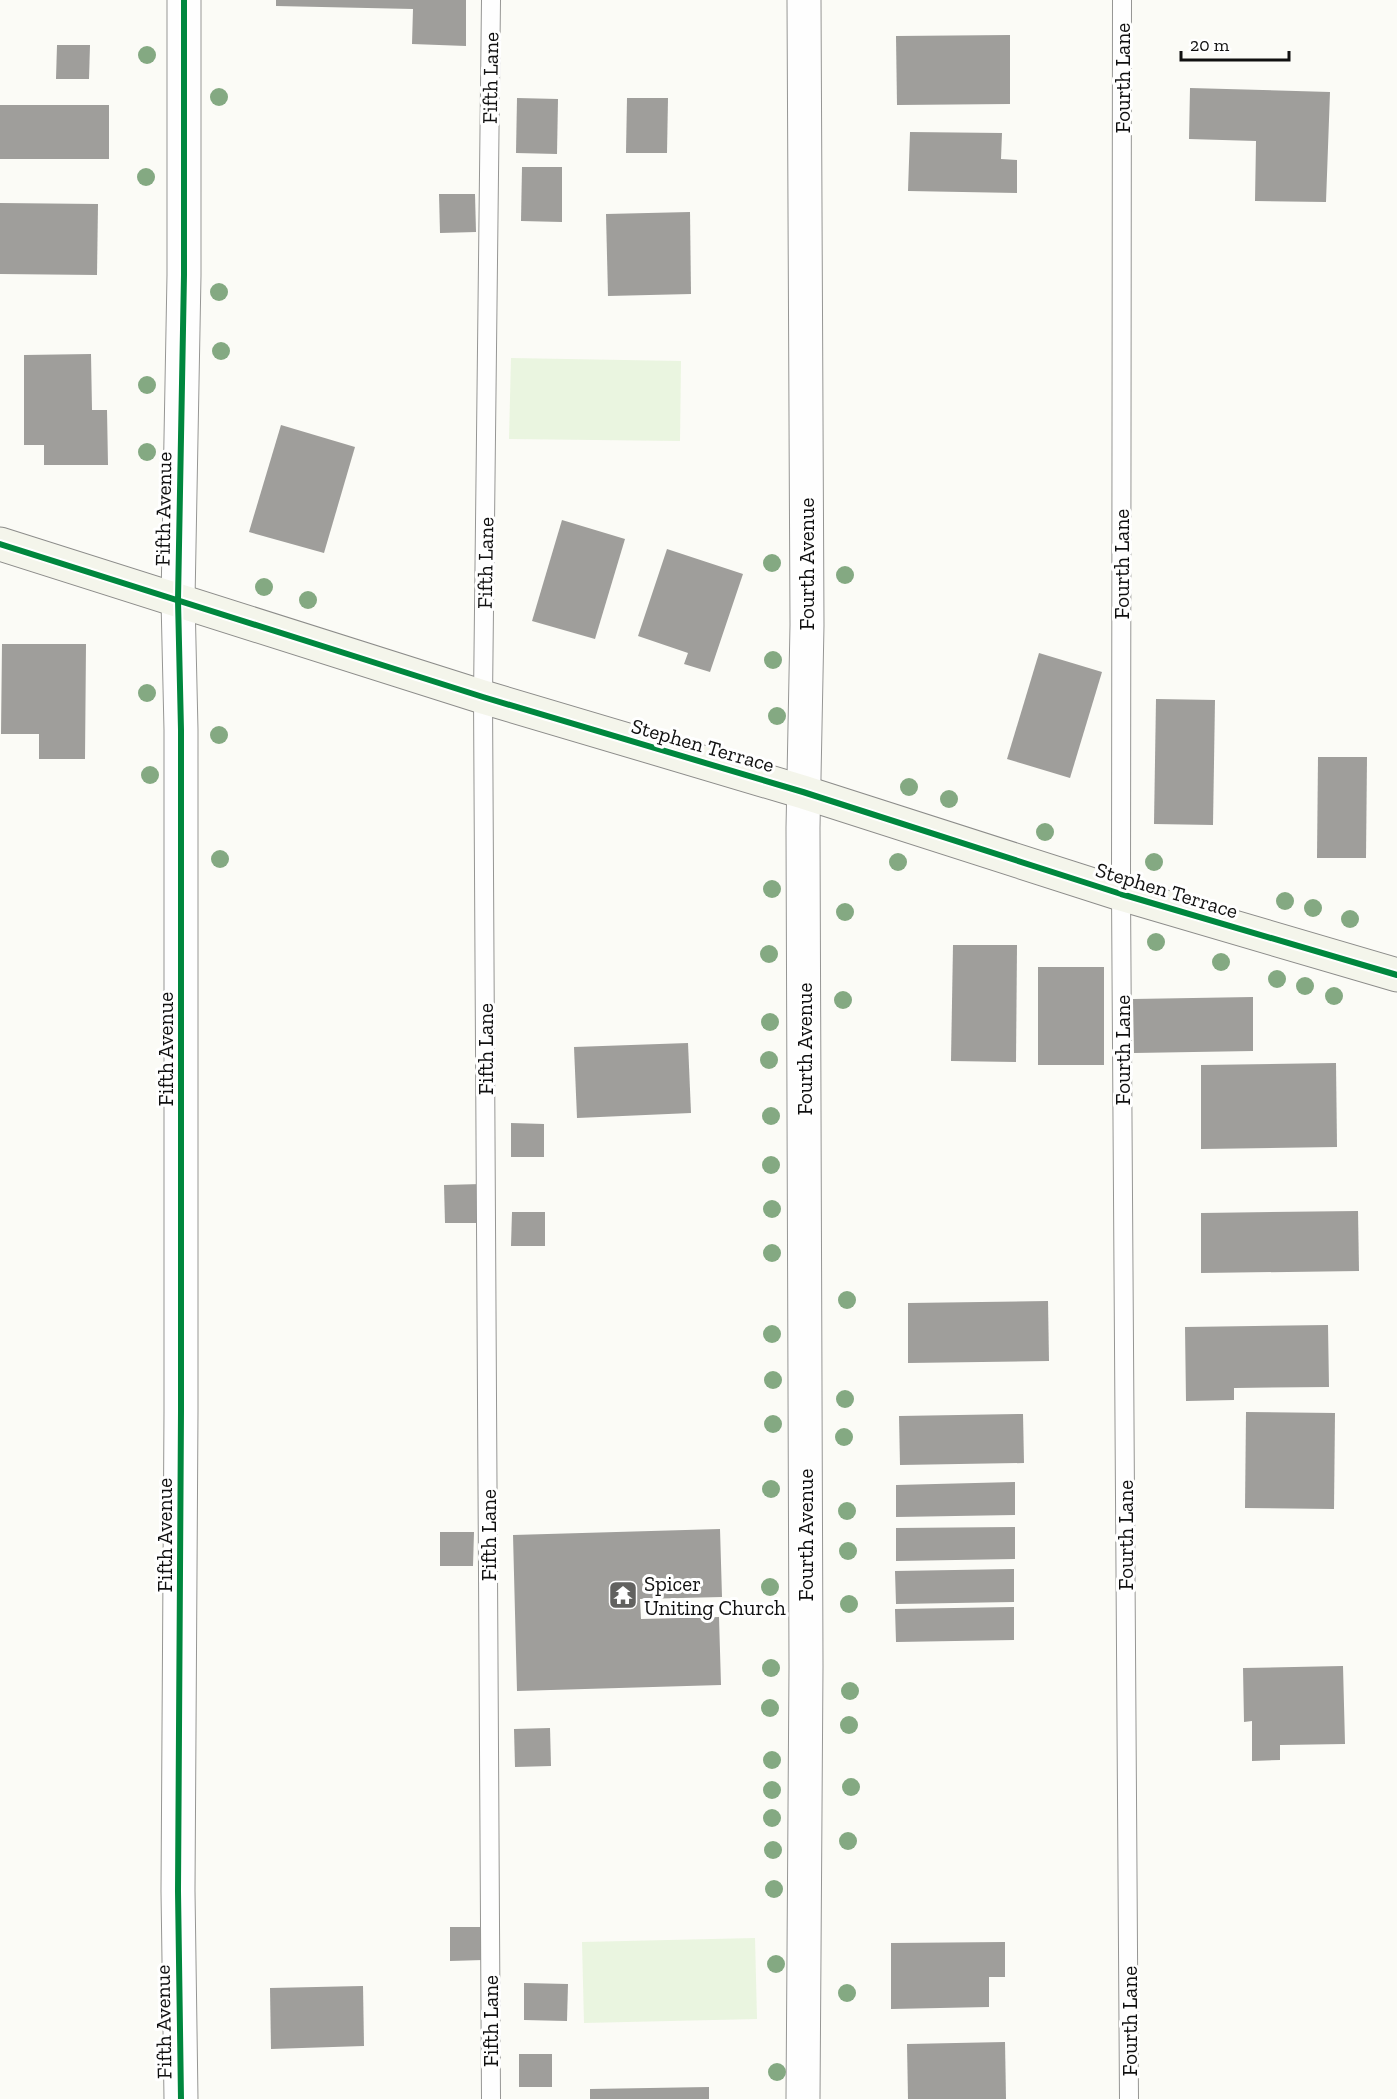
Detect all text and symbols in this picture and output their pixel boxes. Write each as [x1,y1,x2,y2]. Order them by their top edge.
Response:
street label: Fourth Lane [1110,23,1135,133]
scale bar [1181,24,1289,62]
street label: Fifth Lane [477,32,503,124]
text: 20 m [1190,34,1230,56]
street label: Fifth Avenue [150,452,176,566]
street label: Fourth Avenue [794,498,819,630]
street label: Fourth Lane [1109,509,1134,619]
street label: Fifth Lane [472,517,498,609]
street label: Stephen Terrace [629,713,777,777]
street label: Stephen Terrace [1093,857,1241,924]
street label: Fourth Avenue [792,983,817,1115]
street label: Fifth Avenue [153,992,178,1106]
street label: Fourth Lane [1110,995,1135,1105]
street label: Fifth Lane [473,1003,498,1095]
street label: Fourth Avenue [793,1469,818,1601]
street label: Fifth Avenue [152,1478,177,1592]
street label: Fourth Lane [1113,1480,1138,1590]
street label: Fifth Lane [476,1489,501,1581]
place label: Spicer Uniting Church [644,1571,786,1620]
temple icon: Spicer Uniting Church [607,1579,639,1611]
street label: Fifth Avenue [150,1965,176,2079]
street label: Fourth Lane [1117,1966,1142,2076]
street label: Fifth Lane [478,1975,503,2067]

